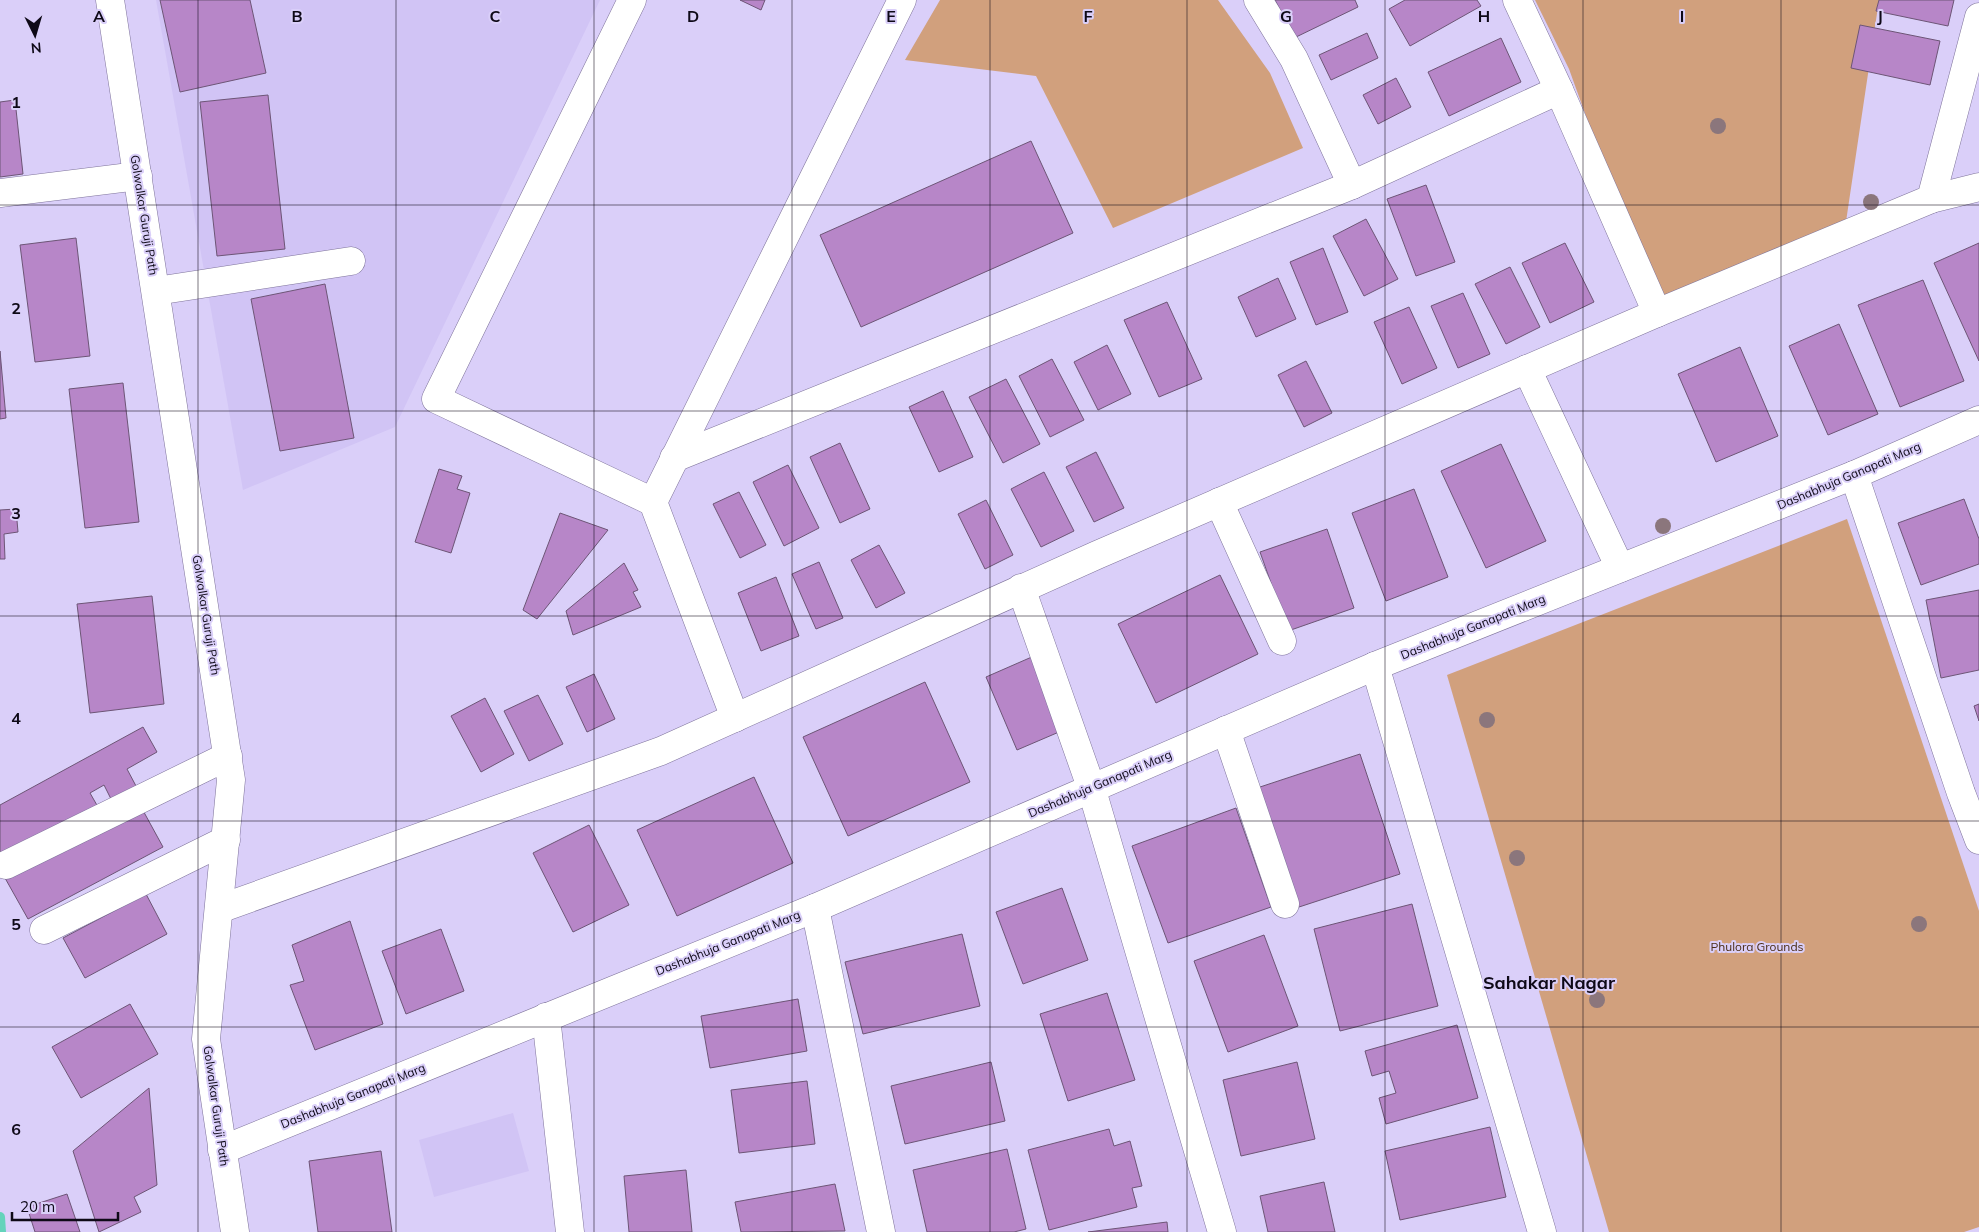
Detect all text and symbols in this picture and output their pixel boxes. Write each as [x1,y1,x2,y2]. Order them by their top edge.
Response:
text: A [93,6,105,26]
text: B [291,6,303,26]
text: C [490,6,501,26]
text: D [687,6,699,26]
text: E [886,6,896,26]
text: F [1083,6,1093,26]
text: G [1280,6,1292,26]
text: H [1478,6,1490,26]
text: I [1680,6,1684,26]
text: J [1877,6,1883,26]
north arrow [10,10,60,60]
text: N [30,39,42,57]
text: 1 [11,92,21,112]
street label: Golwalkar Guruji Path [128,154,161,276]
text: 2 [11,298,21,318]
street label: Dashabhuja Ganapati Marg [1775,438,1923,513]
text: 3 [11,503,21,523]
street label: Golwalkar Guruji Path [190,554,223,676]
street label: Dashabhuja Ganapati Marg [1398,591,1547,662]
text: 4 [11,708,21,728]
street label: Dashabhuja Ganapati Marg [1026,746,1174,821]
street label: Dashabhuja Ganapati Marg [653,907,802,978]
text: 5 [11,914,21,934]
park label: Phulora Grounds [1710,939,1804,954]
district label: Sahakar Nagar [1483,971,1616,994]
street label: Golwalkar Guruji Path [201,1045,232,1167]
street label: Dashabhuja Ganapati Marg [278,1060,427,1131]
text: 6 [11,1119,21,1139]
scale bar [12,1190,119,1222]
text: 20 m [20,1197,55,1216]

